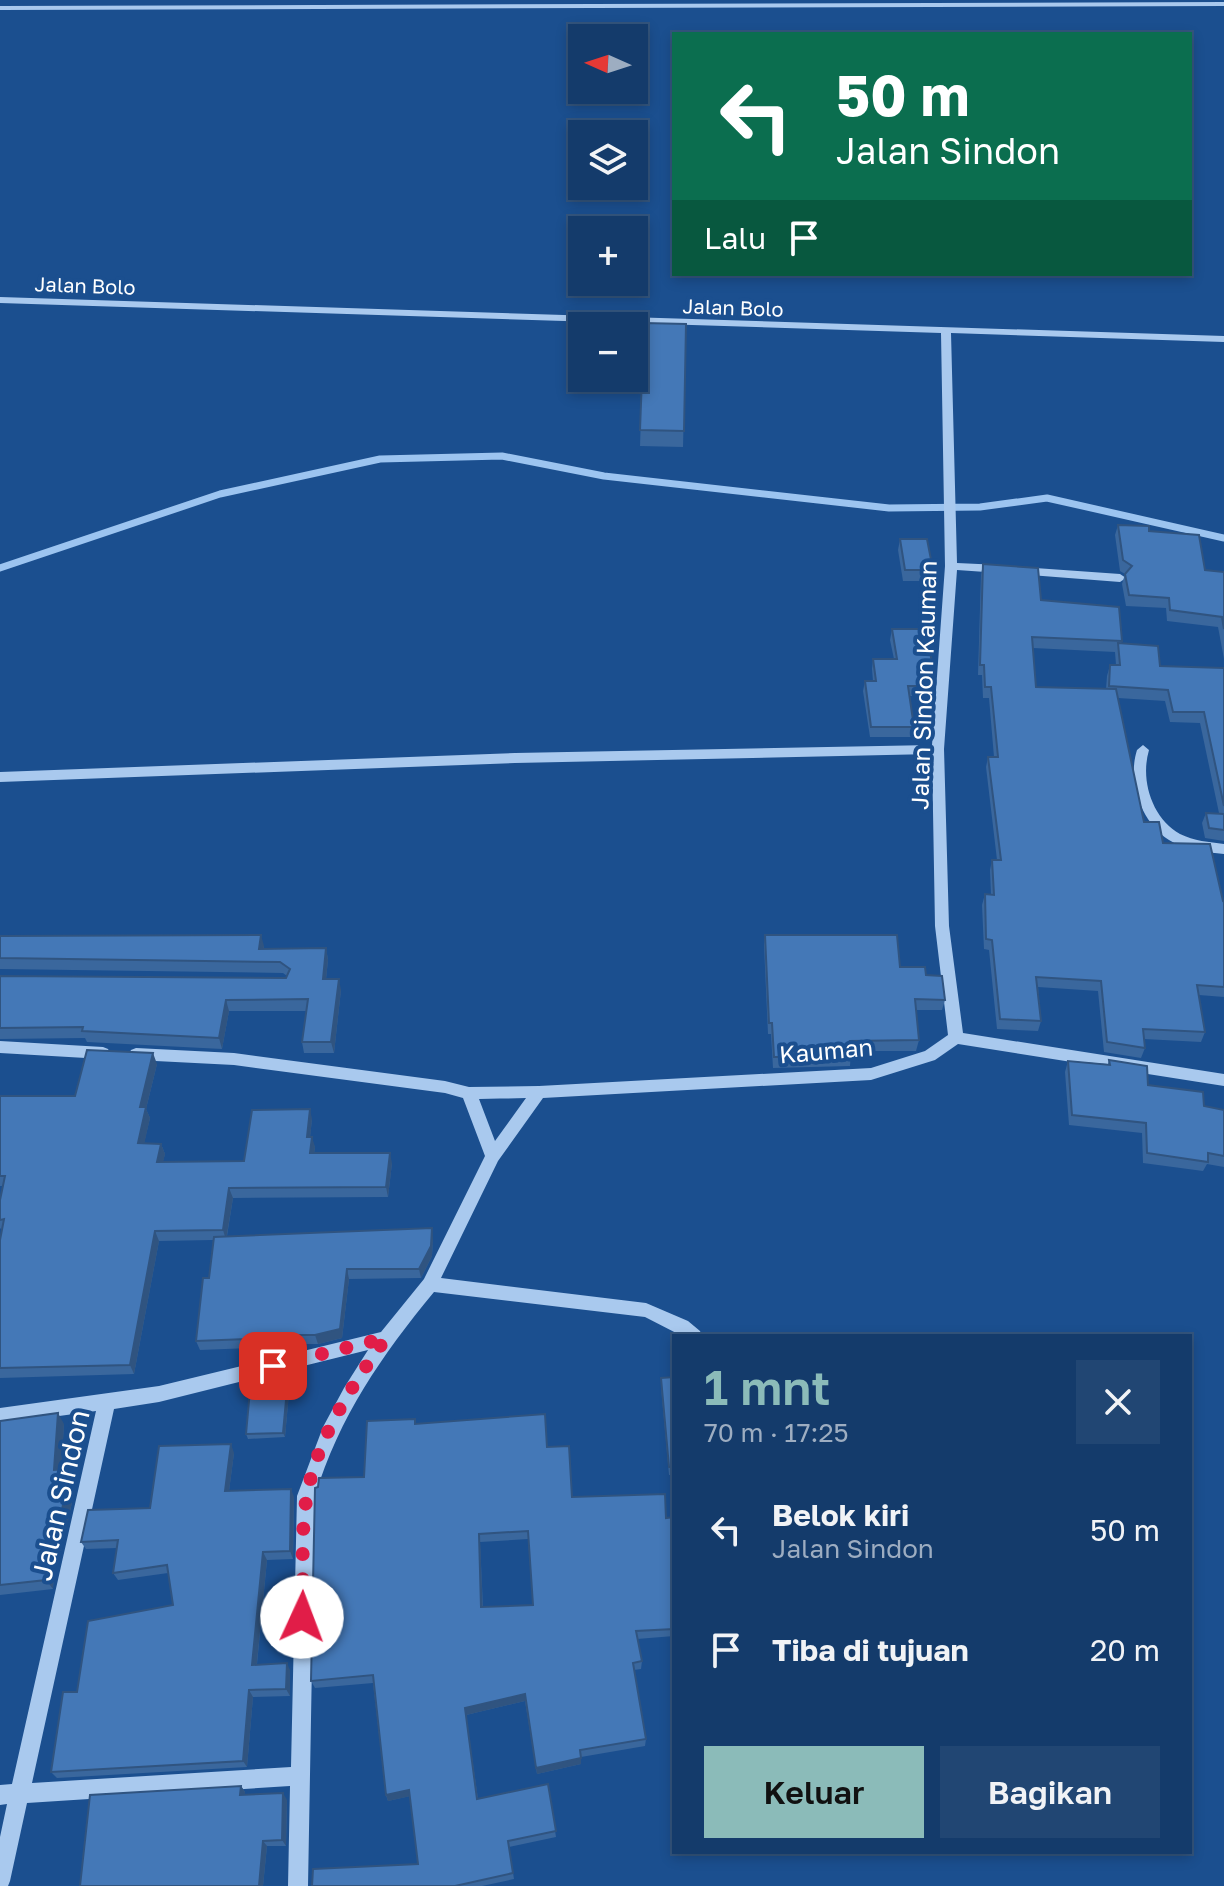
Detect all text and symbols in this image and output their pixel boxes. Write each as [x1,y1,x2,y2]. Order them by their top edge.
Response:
north arrow [568,24,648,104]
map controls [568,24,648,392]
text: 50 m [836,61,970,128]
icon: left [704,64,808,168]
button: layers [568,120,648,200]
text: Jalan Sindon [836,129,1060,172]
button: + [568,216,648,296]
icon: arrive [782,216,826,260]
text: Lalu [704,220,766,256]
street label: Jalan Bolo [34,271,136,299]
street label: Jalan Bolo [682,293,784,321]
button: − [568,312,648,392]
street label: Jalan Sindon Kauman [904,560,942,810]
street label: Kauman [778,1031,874,1069]
pin [239,1332,307,1400]
icon: arrive [251,1344,295,1388]
text: 1 mnt [704,1358,830,1416]
button: close [1076,1360,1160,1444]
street label: Jalan Sindon [24,1406,96,1584]
text: 70 m · 17:25 [704,1417,849,1448]
text: Belok kiri [772,1497,909,1533]
icon: left [704,1508,748,1552]
text: 50 m [1090,1512,1160,1548]
text: Jalan Sindon [772,1533,934,1564]
position arrow [260,1575,344,1659]
icon: arrive [704,1628,748,1672]
text: Tiba di tujuan [772,1632,969,1668]
text: 20 m [1090,1632,1160,1668]
button: Keluar [704,1746,924,1838]
button: Bagikan [940,1746,1160,1838]

